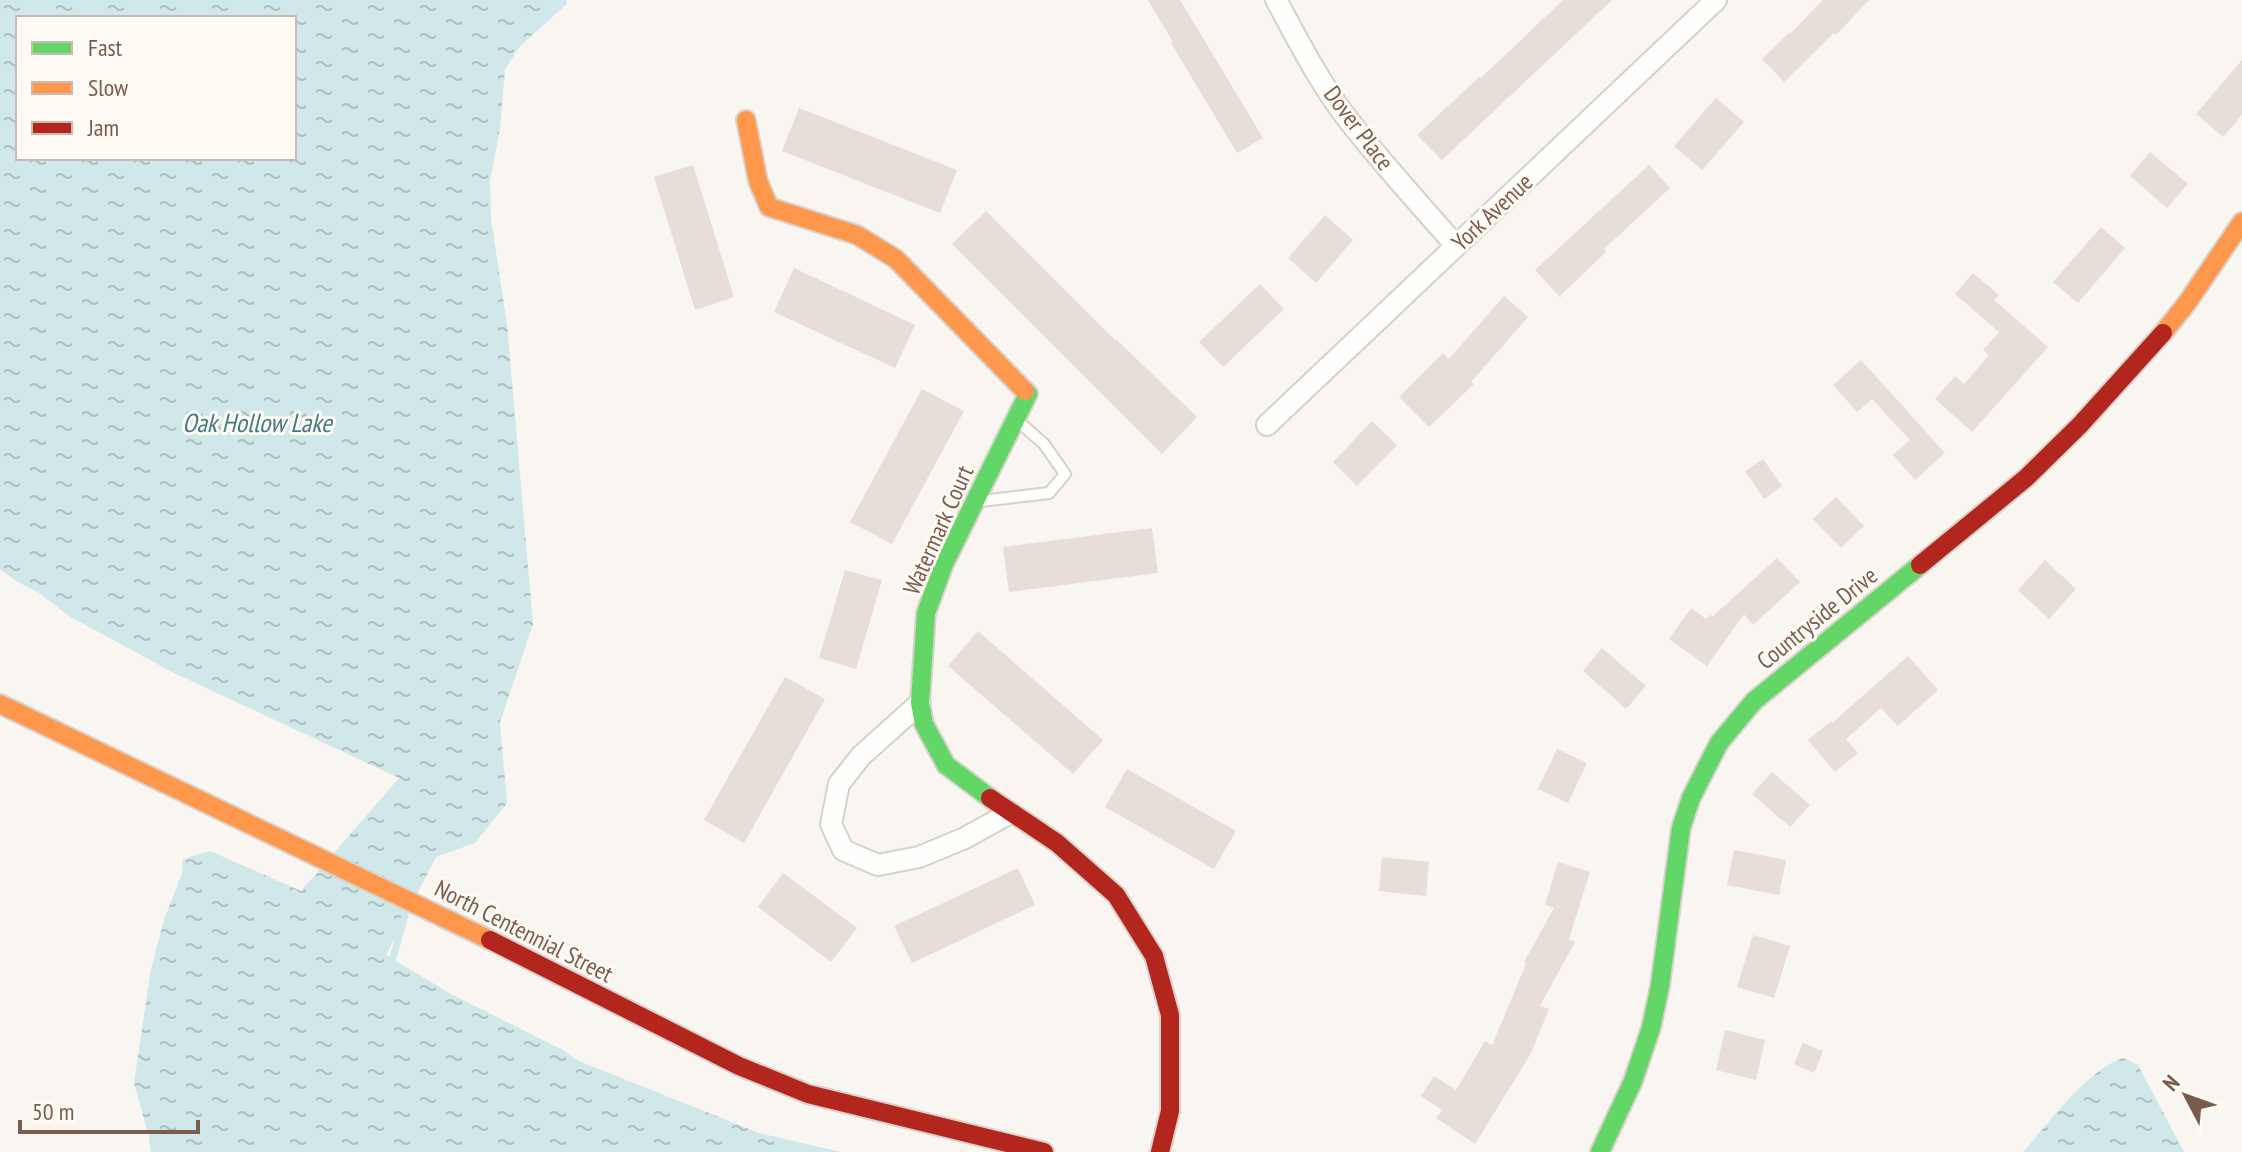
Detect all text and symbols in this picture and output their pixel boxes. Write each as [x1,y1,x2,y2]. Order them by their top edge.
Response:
legend [16,16,296,160]
text: Fast [88,32,123,63]
text: Slow [88,72,129,103]
street label: Dover Place [1317,80,1401,176]
text: Jam [87,112,119,143]
street label: York Avenue [1445,167,1539,257]
water label: Oak Hollow Lake [182,406,334,439]
street label: Watermark Court [896,460,980,599]
street label: Countryside Drive [1750,560,1884,676]
street label: North Centennial Street [430,873,619,989]
north arrow [2146,1056,2226,1136]
text: N [2156,1069,2185,1097]
scale bar [20,1084,198,1134]
text: 50 m [32,1096,74,1127]

